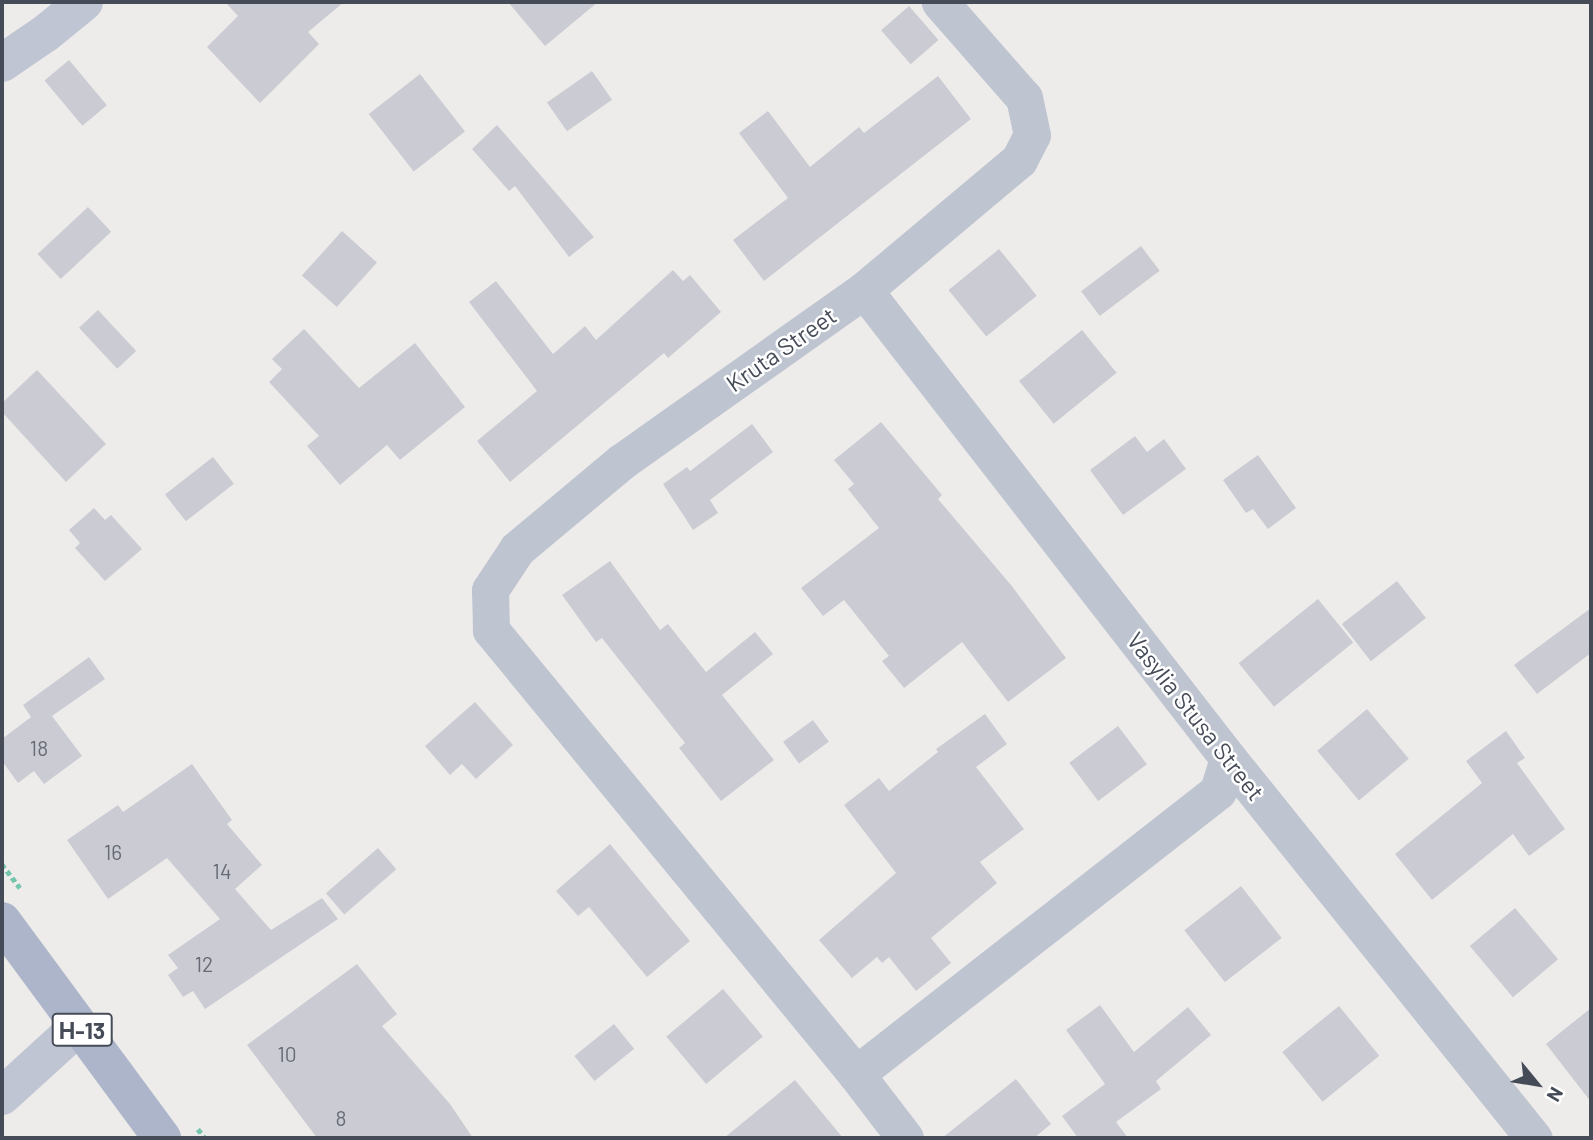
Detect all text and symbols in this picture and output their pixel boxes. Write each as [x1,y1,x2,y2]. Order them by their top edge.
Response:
street label: Kruta Street [720,301,842,397]
street label: Vasylia Stusa Street [1121,626,1271,806]
house number: 18 [30,735,48,761]
house number: 16 [104,839,122,865]
house number: 14 [213,858,231,884]
house number: 12 [195,951,213,977]
road number: Н-13 [50,1010,114,1050]
house number: 10 [277,1041,297,1067]
north arrow [1502,1049,1572,1119]
text: N [1543,1084,1569,1106]
house number: 8 [336,1105,346,1131]

